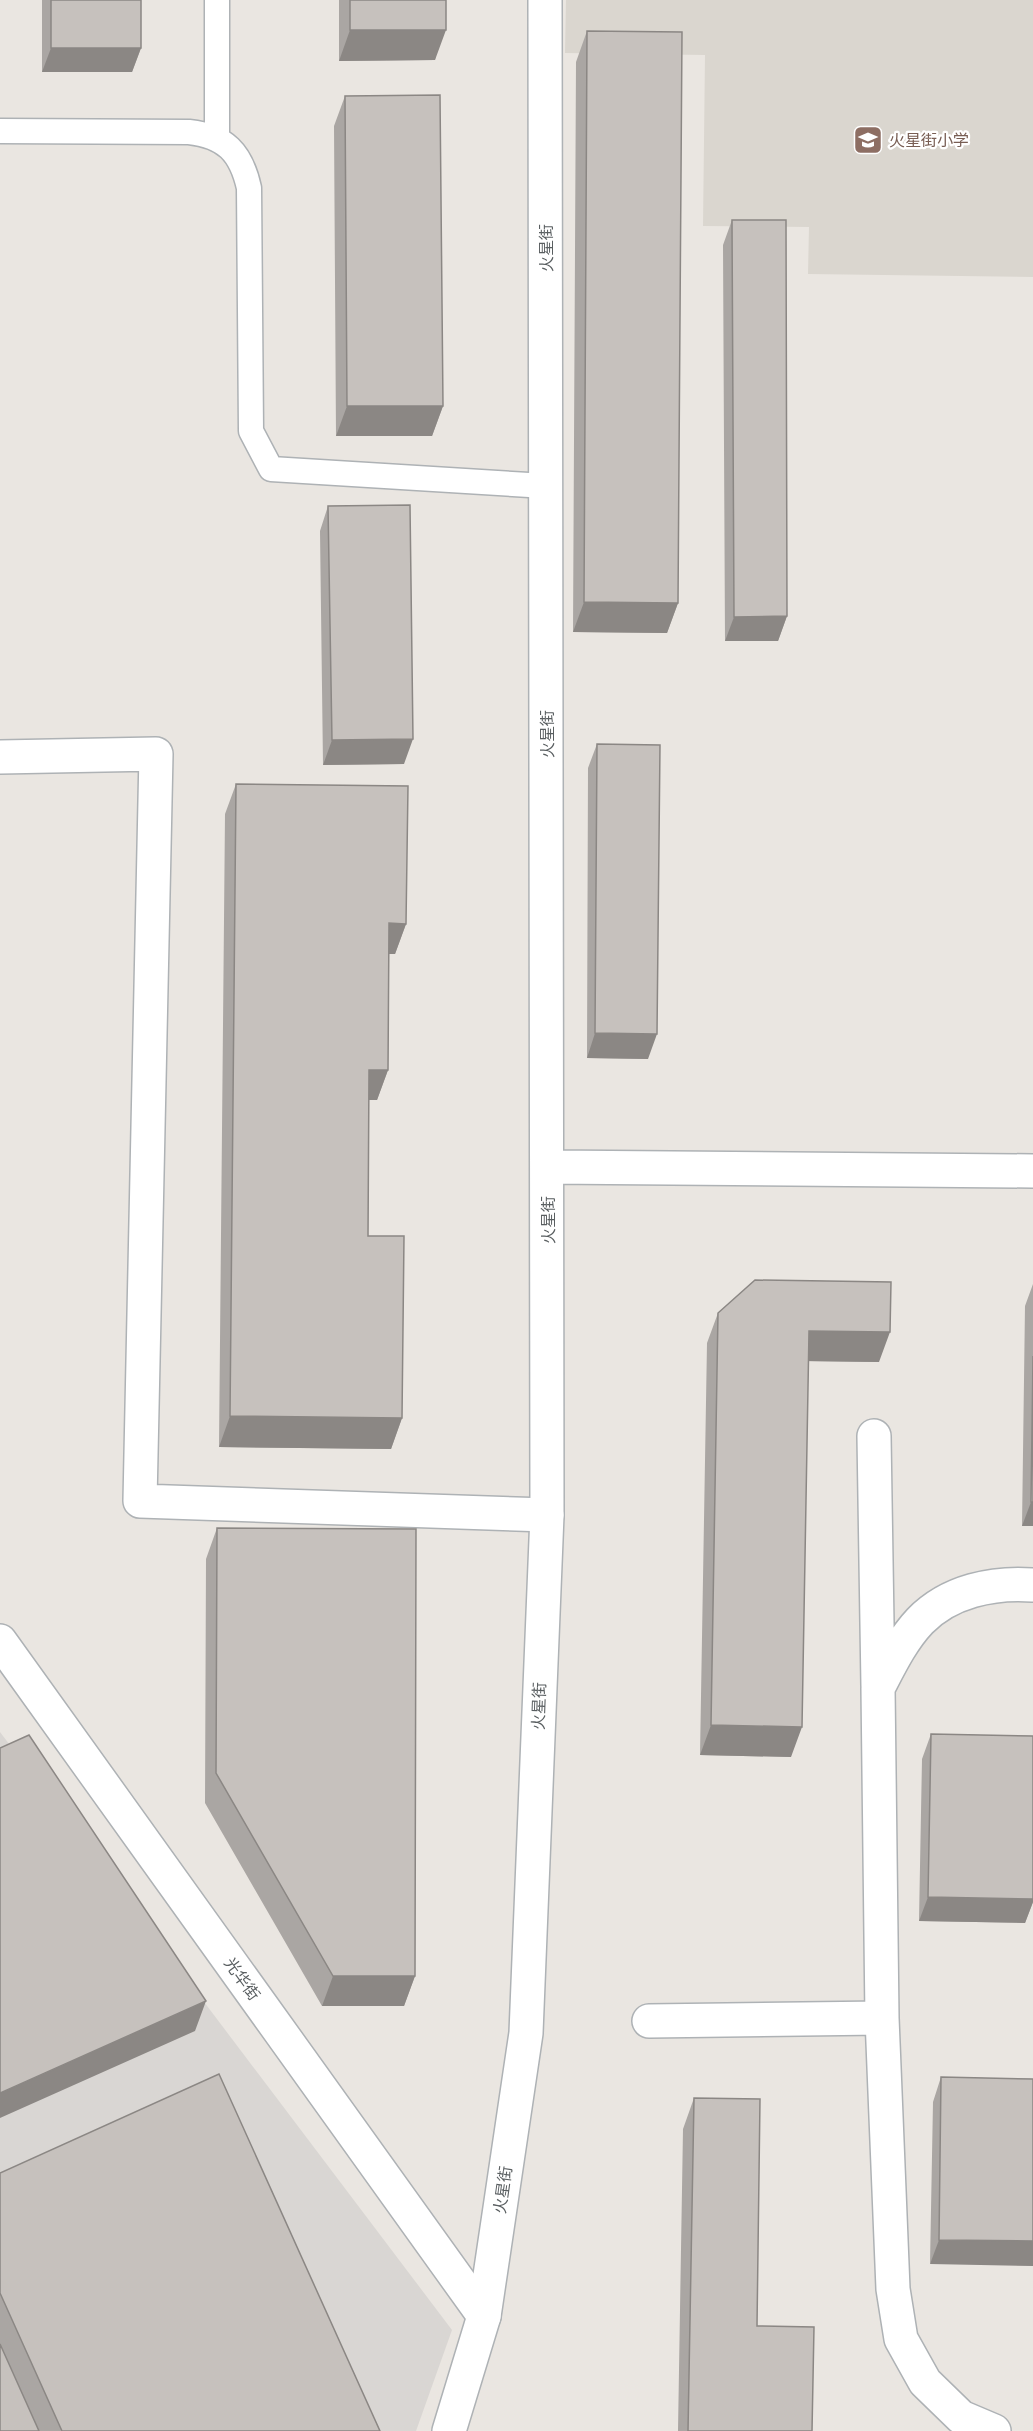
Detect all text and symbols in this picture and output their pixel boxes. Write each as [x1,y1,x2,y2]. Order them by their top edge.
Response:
school or university icon: 火星街小学 [852,124,884,156]
place label: 火星街小学 [889,131,969,150]
street label: 火星街 [537,224,556,272]
street label: 火星街 [538,710,557,758]
street label: 火星街 [539,1196,558,1244]
street label: 火星街 [529,1682,549,1730]
street label: 光华街 [220,1954,264,2004]
street label: 火星街 [490,2165,516,2215]

